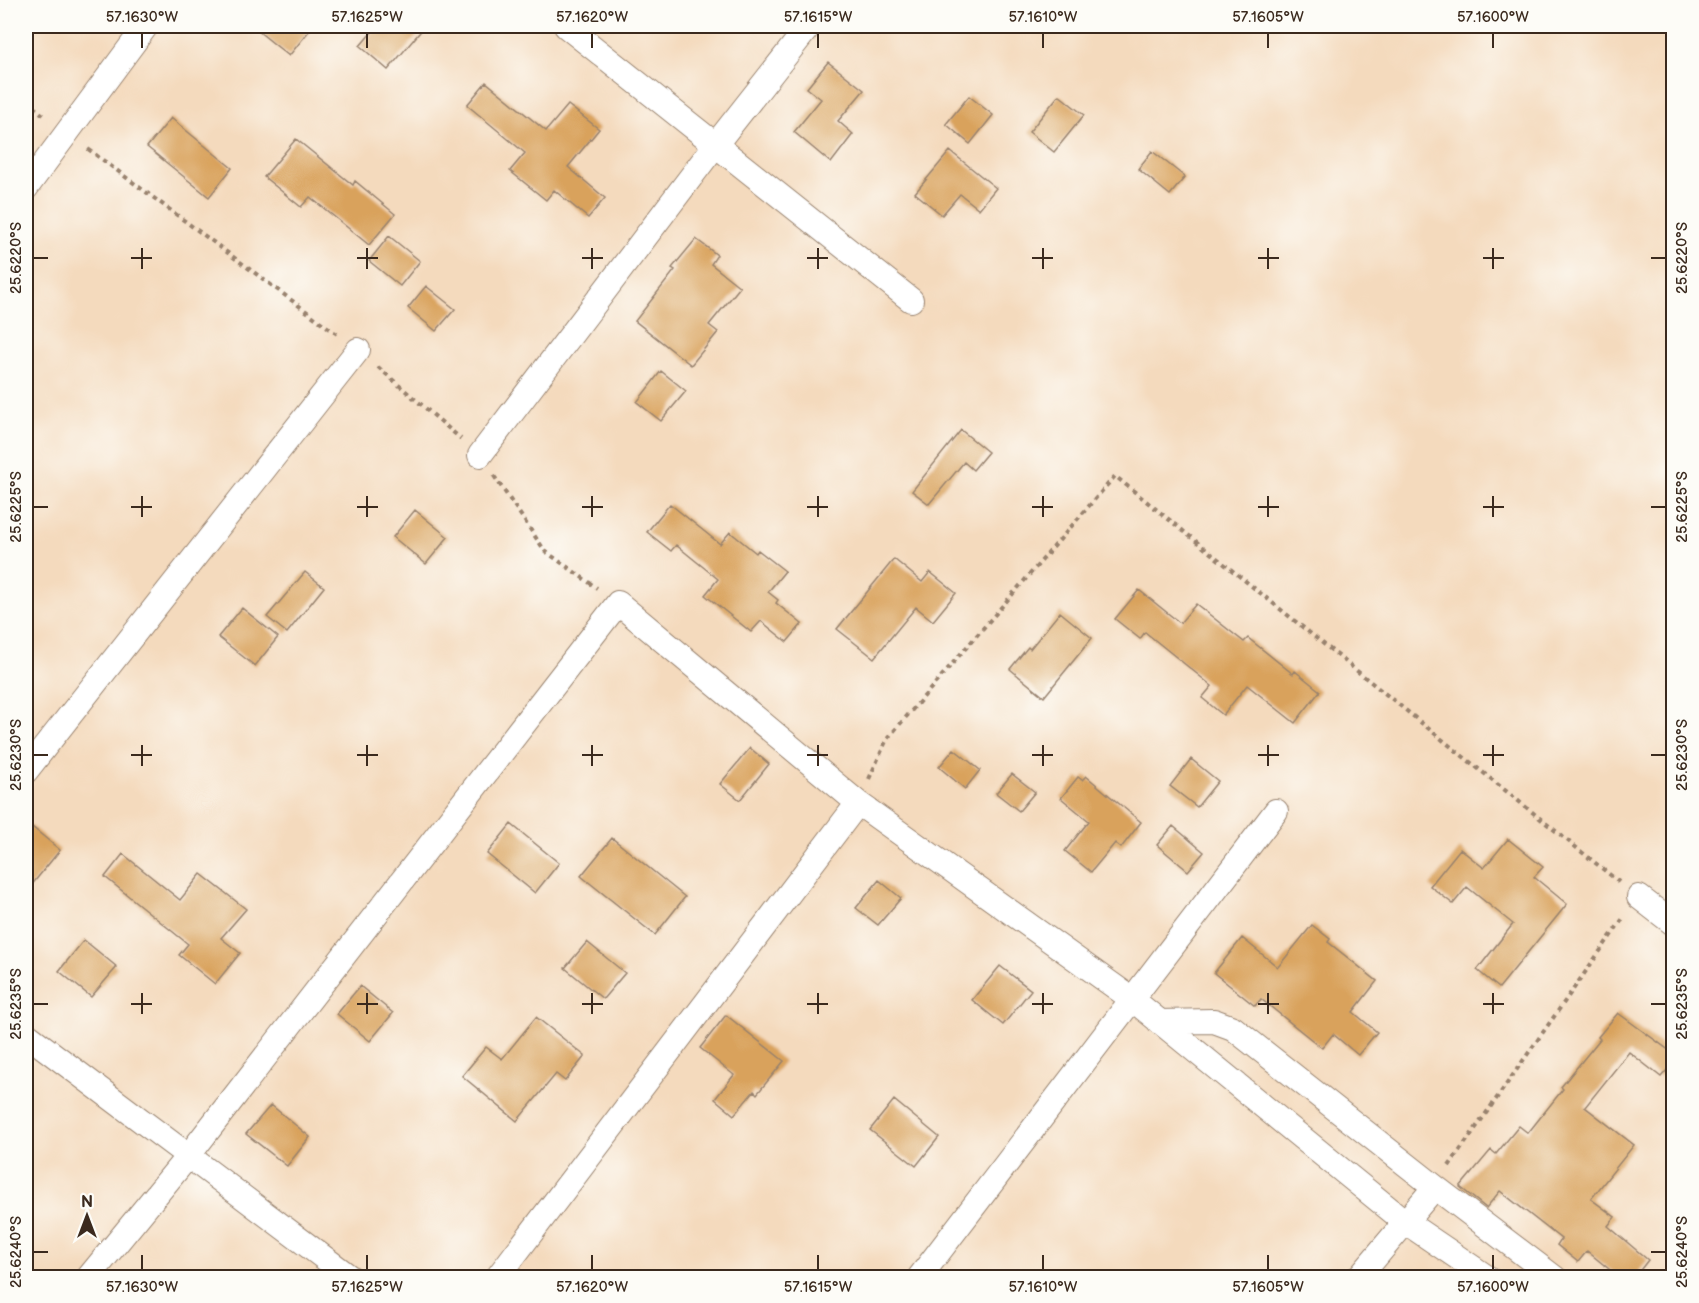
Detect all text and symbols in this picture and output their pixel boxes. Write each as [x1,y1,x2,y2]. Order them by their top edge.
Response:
text: 57.1630°W [106,8,179,27]
text: 57.1625°W [331,8,403,27]
text: 57.1620°W [556,8,628,27]
text: 57.1615°W [784,8,853,27]
text: 57.1610°W [1008,8,1078,27]
text: 57.1605°W [1232,8,1304,27]
text: 57.1600°W [1457,8,1529,27]
text: 25.6220°S [7,222,26,294]
text: 25.6220°S [1673,222,1692,294]
text: 25.6225°S [7,471,26,543]
text: 25.6225°S [1673,471,1692,543]
text: 25.6230°S [7,719,26,791]
text: 25.6230°S [1673,719,1692,791]
text: 25.6235°S [7,968,26,1040]
text: 25.6235°S [1673,968,1692,1040]
north arrow [57,1186,117,1246]
text: N [81,1193,93,1212]
text: 25.6240°S [7,1216,26,1288]
text: 25.6240°S [1673,1216,1692,1288]
text: 57.1630°W [106,1278,179,1297]
text: 57.1625°W [331,1278,403,1297]
text: 57.1620°W [556,1278,628,1297]
text: 57.1615°W [784,1278,853,1297]
text: 57.1610°W [1008,1278,1078,1297]
text: 57.1605°W [1232,1278,1304,1297]
text: 57.1600°W [1457,1278,1529,1297]

